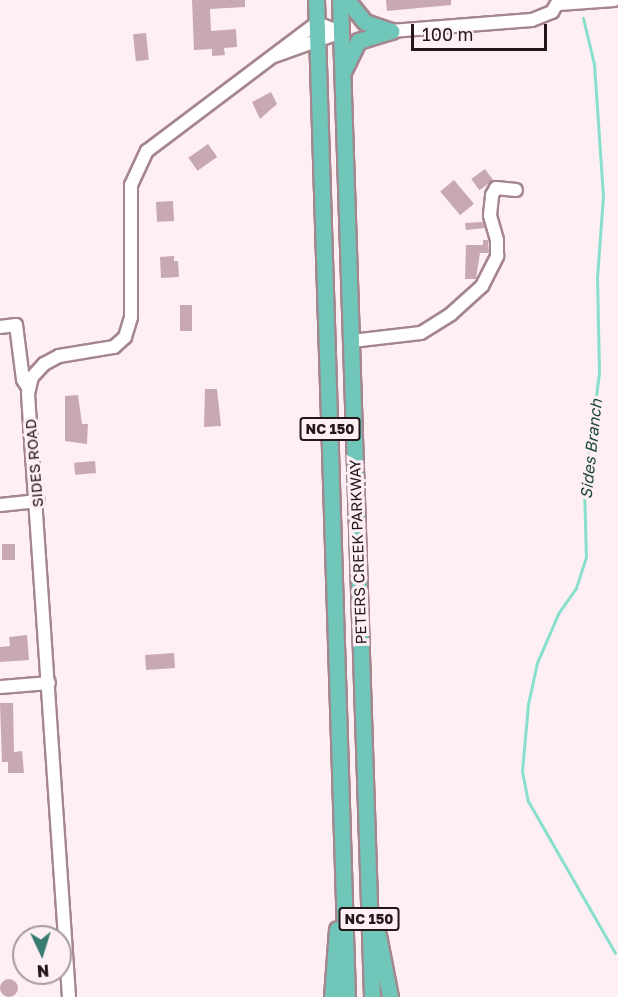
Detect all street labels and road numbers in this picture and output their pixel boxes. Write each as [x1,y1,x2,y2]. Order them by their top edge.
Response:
street label: SIDES ROAD [21,418,47,508]
road number: NC 150 [298,418,362,440]
street label: PETERS CREEK PARKWAY [346,459,370,645]
road number: NC 150 [338,908,400,930]

